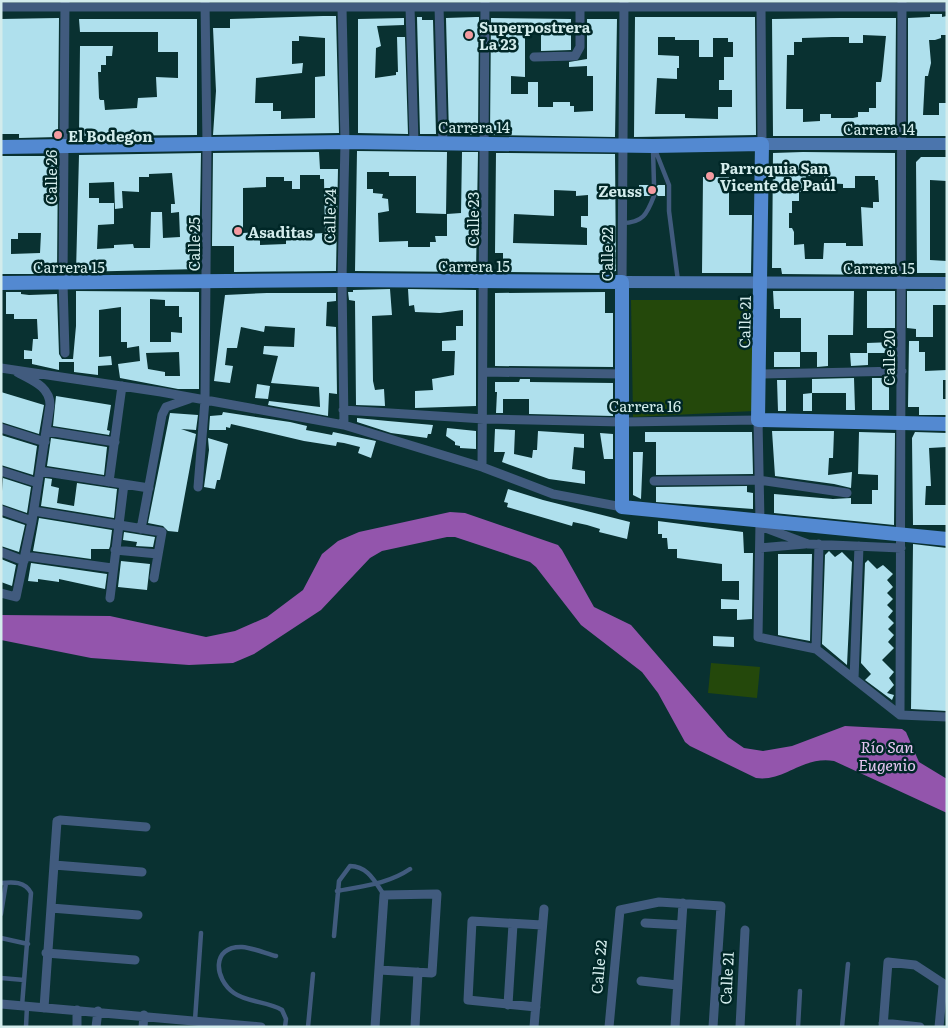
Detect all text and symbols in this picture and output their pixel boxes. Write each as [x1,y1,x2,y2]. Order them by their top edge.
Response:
place label: Superpostrera La 23 [479,15,591,55]
marker: Superpostrera La 23 [463,29,475,41]
street label: Carrera 14 [438,115,510,138]
street label: Carrera 14 [843,117,915,140]
place label: El Bodegon [68,124,153,147]
marker: El Bodegon [52,129,64,141]
street label: Calle 26 [39,150,62,204]
place label: Parroquia San Vicente de Paúl [720,156,837,196]
marker: Parroquia San Vicente de Paúl [704,170,716,182]
place label: Zeuss [598,179,643,202]
marker: Zeuss [646,184,658,196]
street label: Calle 24 [317,188,341,244]
street label: Calle 23 [461,192,484,246]
street label: Calle 25 [182,216,205,271]
place label: Asaditas [248,220,313,243]
marker: Asaditas [232,225,244,237]
street label: Calle 22 [595,226,618,281]
street label: Carrera 15 [438,254,510,277]
street label: Carrera 15 [33,255,105,278]
street label: Carrera 15 [843,256,915,279]
street label: Calle 21 [732,295,756,349]
street label: Calle 20 [877,330,900,386]
street label: Carrera 16 [609,394,681,417]
water label: Río San Eugenio [858,734,916,776]
street label: Calle 22 [584,939,612,995]
street label: Calle 21 [713,951,739,1005]

